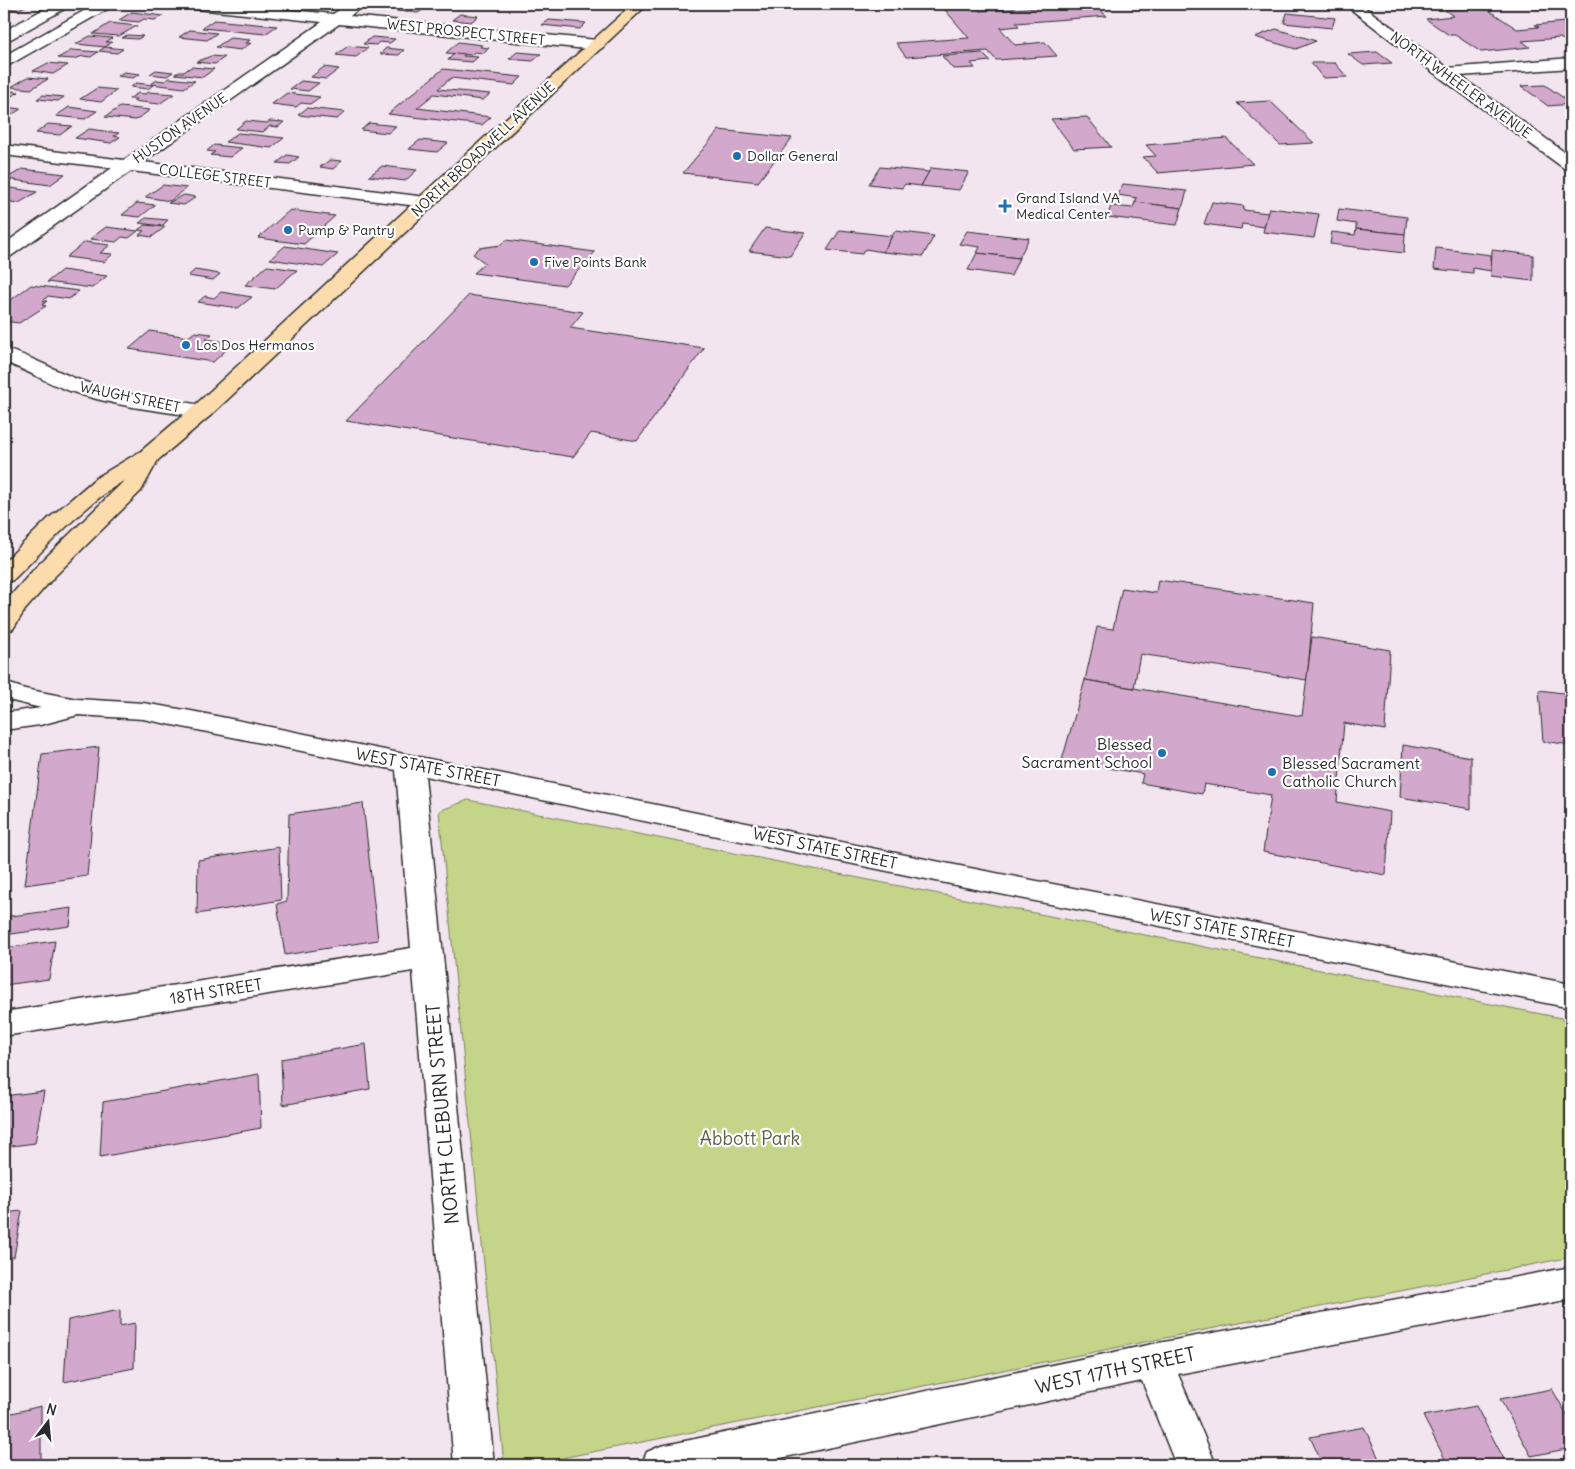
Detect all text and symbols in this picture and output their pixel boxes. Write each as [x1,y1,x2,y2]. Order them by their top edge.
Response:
street label: WEST PROSPECT STREET [386,15,546,49]
street label: NORTH WHEELER AVENUE [1387,28,1535,142]
street label: NORTH BROADWELL AVENUE [407,78,559,220]
street label: HUSTON AVENUE [129,89,231,167]
place label: Dollar General [747,147,838,165]
marker: Dollar General [731,150,743,162]
street label: COLLEGE STREET [158,160,272,192]
place label: Grand Island VA Medical Center [1016,189,1120,223]
marker: Grand Island VA Medical Center [998,199,1012,213]
place label: Pump & Pantry [298,221,395,239]
marker: Pump & Pantry [282,224,294,236]
place label: Five Points Bank [544,253,647,271]
marker: Five Points Bank [528,256,540,268]
place label: Los Dos Hermanos [196,336,314,354]
marker: Los Dos Hermanos [180,339,192,351]
street label: WAUGH STREET [78,378,182,416]
place label: Blessed Sacrament School [1022,734,1152,772]
street label: WEST STATE STREET [354,743,502,791]
marker: Blessed Sacrament School [1156,747,1168,759]
place label: Blessed Sacrament Catholic Church [1282,753,1420,791]
marker: Blessed Sacrament Catholic Church [1266,766,1278,778]
street label: WEST STATE STREET [751,823,899,873]
street label: WEST STATE STREET [1148,904,1296,952]
street label: 18TH STREET [168,974,264,1008]
street label: NORTH CLEBURN STREET [420,1003,464,1225]
park label: Abbott Park [700,1126,800,1150]
street label: WEST 17TH STREET [1033,1341,1197,1399]
north arrow [22,1396,72,1446]
text: N [44,1400,59,1419]

